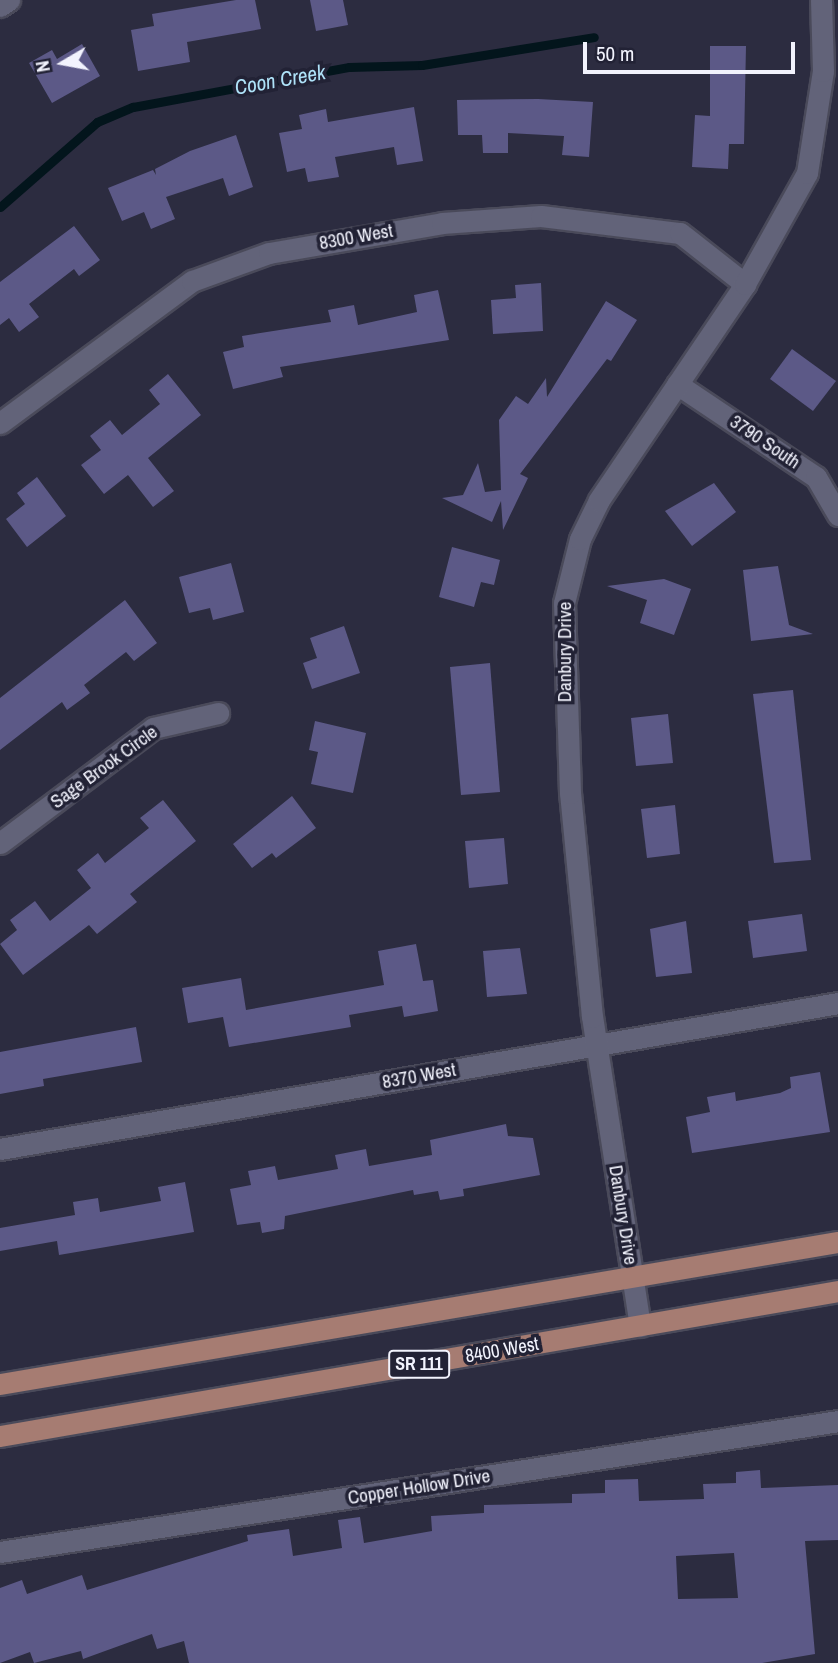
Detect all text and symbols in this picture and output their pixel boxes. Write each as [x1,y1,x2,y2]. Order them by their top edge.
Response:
north arrow [28,28,98,98]
scale bar [586,28,798,72]
text: 50 m [596,39,634,68]
text: N [29,59,56,74]
water label: Coon Creek [233,60,327,100]
street label: 8300 West [317,219,395,255]
street label: 3790 South [726,410,804,474]
street label: Danbury Drive [554,602,576,702]
street label: Sage Brook Circle [46,721,162,813]
street label: 8370 West [380,1058,458,1094]
street label: Danbury Drive [604,1164,642,1266]
street label: 8400 West [463,1332,541,1368]
road number: SR 111 [388,1350,450,1378]
street label: Copper Hollow Drive [346,1464,492,1510]

